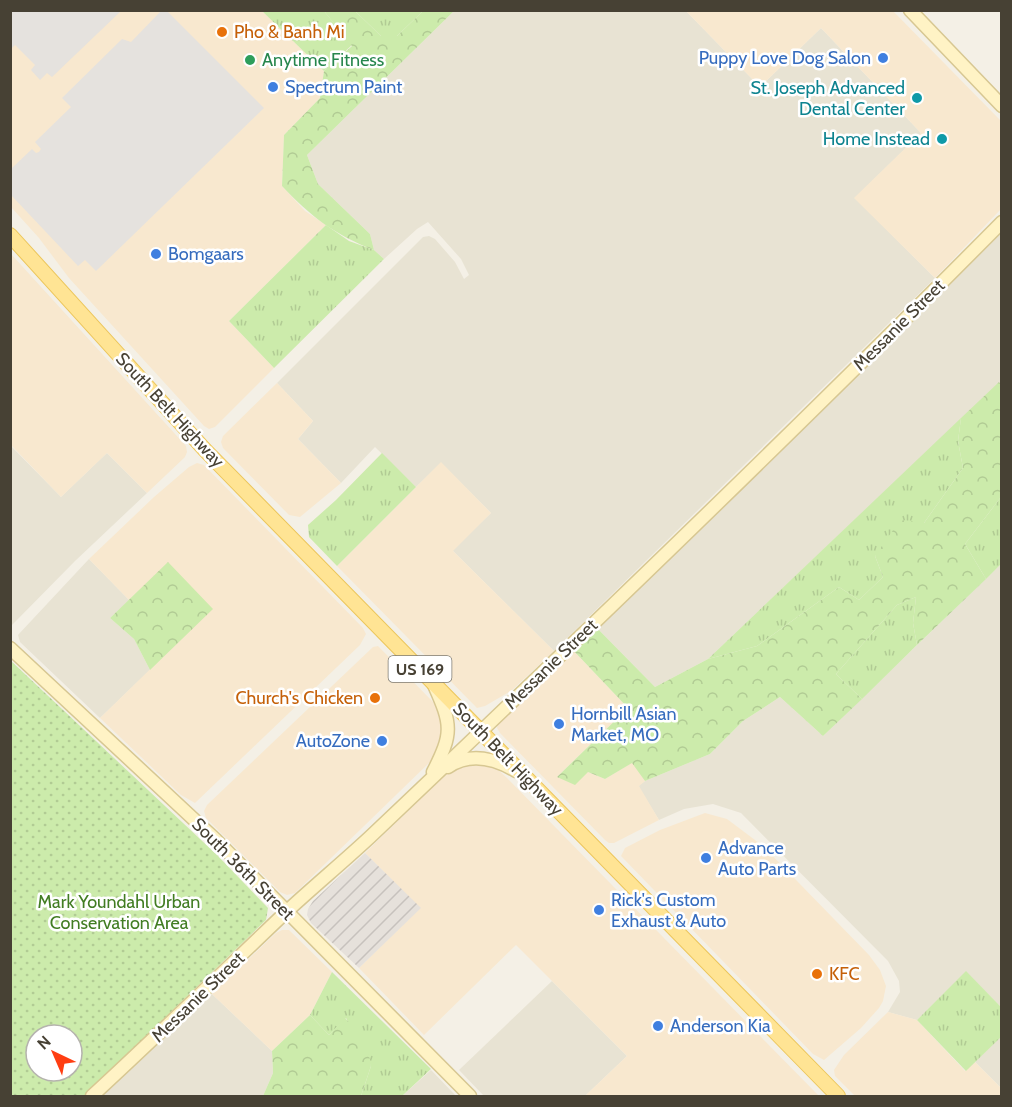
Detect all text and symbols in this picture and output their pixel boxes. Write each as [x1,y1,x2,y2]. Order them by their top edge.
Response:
place label: Pho & Banh Mi [234,21,344,43]
marker: Pho & Banh Mi [215,25,229,39]
place label: Puppy Love Dog Salon [699,47,871,69]
place label: Anytime Fitness [262,49,384,71]
marker: Puppy Love Dog Salon [876,51,890,65]
marker: Anytime Fitness [243,53,257,67]
place label: Spectrum Paint [285,76,402,98]
place label: St. Joseph Advanced Dental Center [751,77,905,120]
marker: Spectrum Paint [266,80,280,94]
marker: St. Joseph Advanced Dental Center [910,91,924,105]
place label: Home Instead [823,128,930,150]
marker: Home Instead [935,132,949,146]
place label: Bomgaars [168,243,244,265]
marker: Bomgaars [149,247,163,261]
street label: Messanie Street [849,275,949,375]
street label: South Belt Highway [111,348,229,472]
street label: Messanie Street [500,614,602,714]
road number: US 169 [388,656,452,682]
place label: Church's Chicken [236,687,363,709]
marker: Church's Chicken [368,691,382,705]
street label: South Belt Highway [448,698,568,820]
place label: Hornbill Asian Market, MO [571,703,677,746]
marker: Hornbill Asian Market, MO [552,717,566,731]
place label: AutoZone [296,730,370,752]
marker: AutoZone [375,734,389,748]
street label: South 36th Street [187,813,299,925]
place label: Advance Auto Parts [718,837,796,880]
marker: Advance Auto Parts [699,851,713,865]
place label: Rick's Custom Exhaust & Auto [611,889,726,932]
park label: Mark Youndahl Urban Conservation Area [38,891,200,934]
marker: Rick's Custom Exhaust & Auto [592,903,606,917]
street label: Messanie Street [147,947,249,1047]
place label: KFC [829,963,860,985]
marker: KFC [810,967,824,981]
place label: Anderson Kia [670,1015,771,1037]
marker: Anderson Kia [651,1019,665,1033]
north arrow [24,1023,84,1083]
text: N [33,1032,55,1053]

